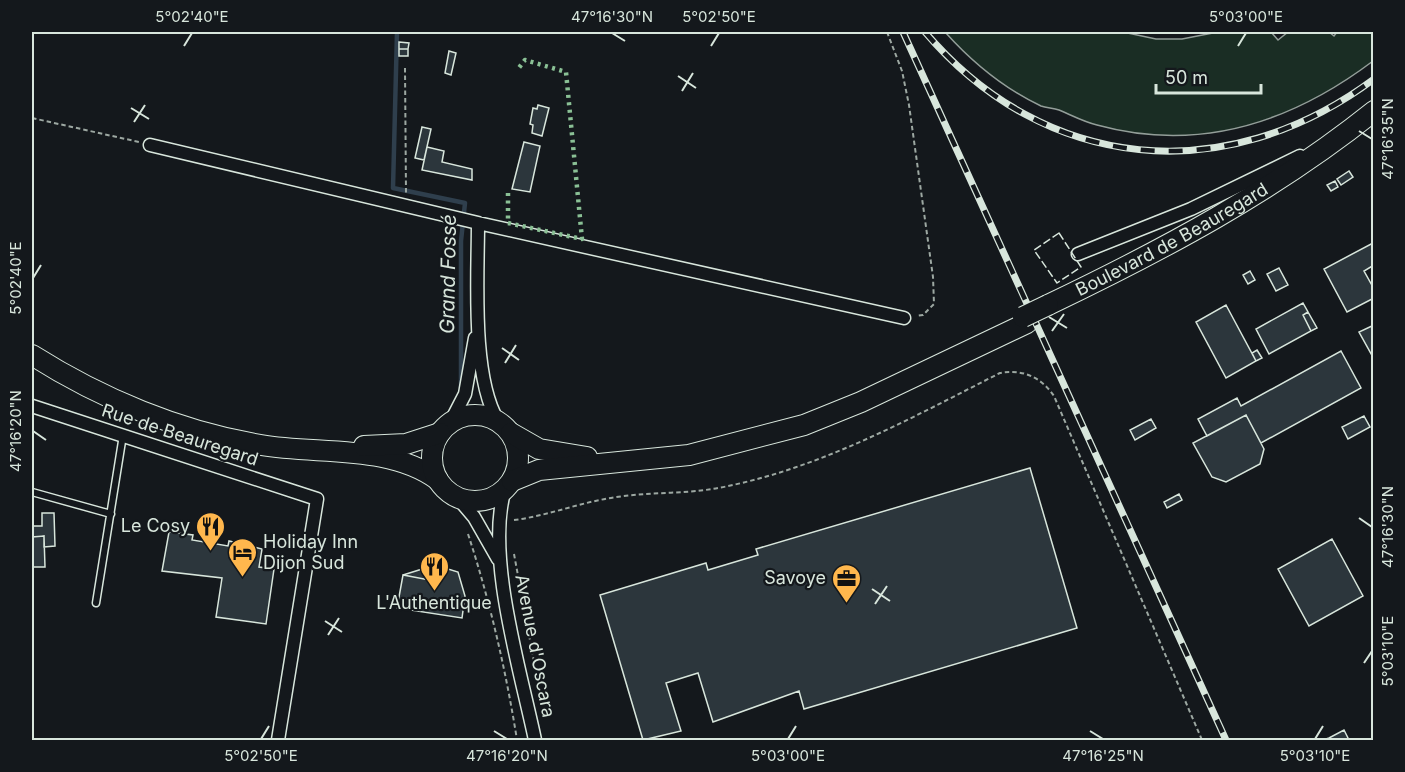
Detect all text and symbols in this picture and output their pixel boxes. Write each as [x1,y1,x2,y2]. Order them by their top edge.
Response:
text: 5°02'40"E [155,7,229,26]
text: 47°16'30"N [571,7,653,26]
text: 5°02'50"E [682,7,756,26]
text: 5°03'00"E [1209,7,1283,26]
scale bar [1156,57,1261,95]
text: 50 m [1165,67,1208,88]
text: 47°16'35"N [1378,98,1397,180]
street label: Boulevard de Beauregard [1072,178,1271,300]
water label: Grand Fossé [435,214,461,334]
text: 5°02'40"E [6,241,25,315]
text: 47°16'20"N [6,390,25,472]
street label: Rue de Beauregard [99,399,261,470]
text: 47°16'30"N [1378,486,1397,568]
restaurant icon: Le Cosy [195,510,227,552]
place label: Le Cosy [121,515,190,536]
place label: Holiday Inn Dijon Sud [263,531,358,573]
hotel icon: Holiday Inn Dijon Sud [226,536,258,578]
restaurant icon: L'Authentique [418,550,450,592]
office icon: Savoye [831,562,863,604]
place label: Savoye [764,567,826,588]
street label: Avenue d'Oscara [511,573,560,719]
place label: L'Authentique [376,592,492,613]
text: 5°03'10"E [1378,616,1397,686]
text: 5°02'50"E [224,746,298,765]
text: 47°16'20"N [466,746,548,765]
text: 5°03'00"E [751,746,825,765]
text: 47°16'25"N [1062,746,1144,765]
text: 5°03'10"E [1280,746,1350,765]

